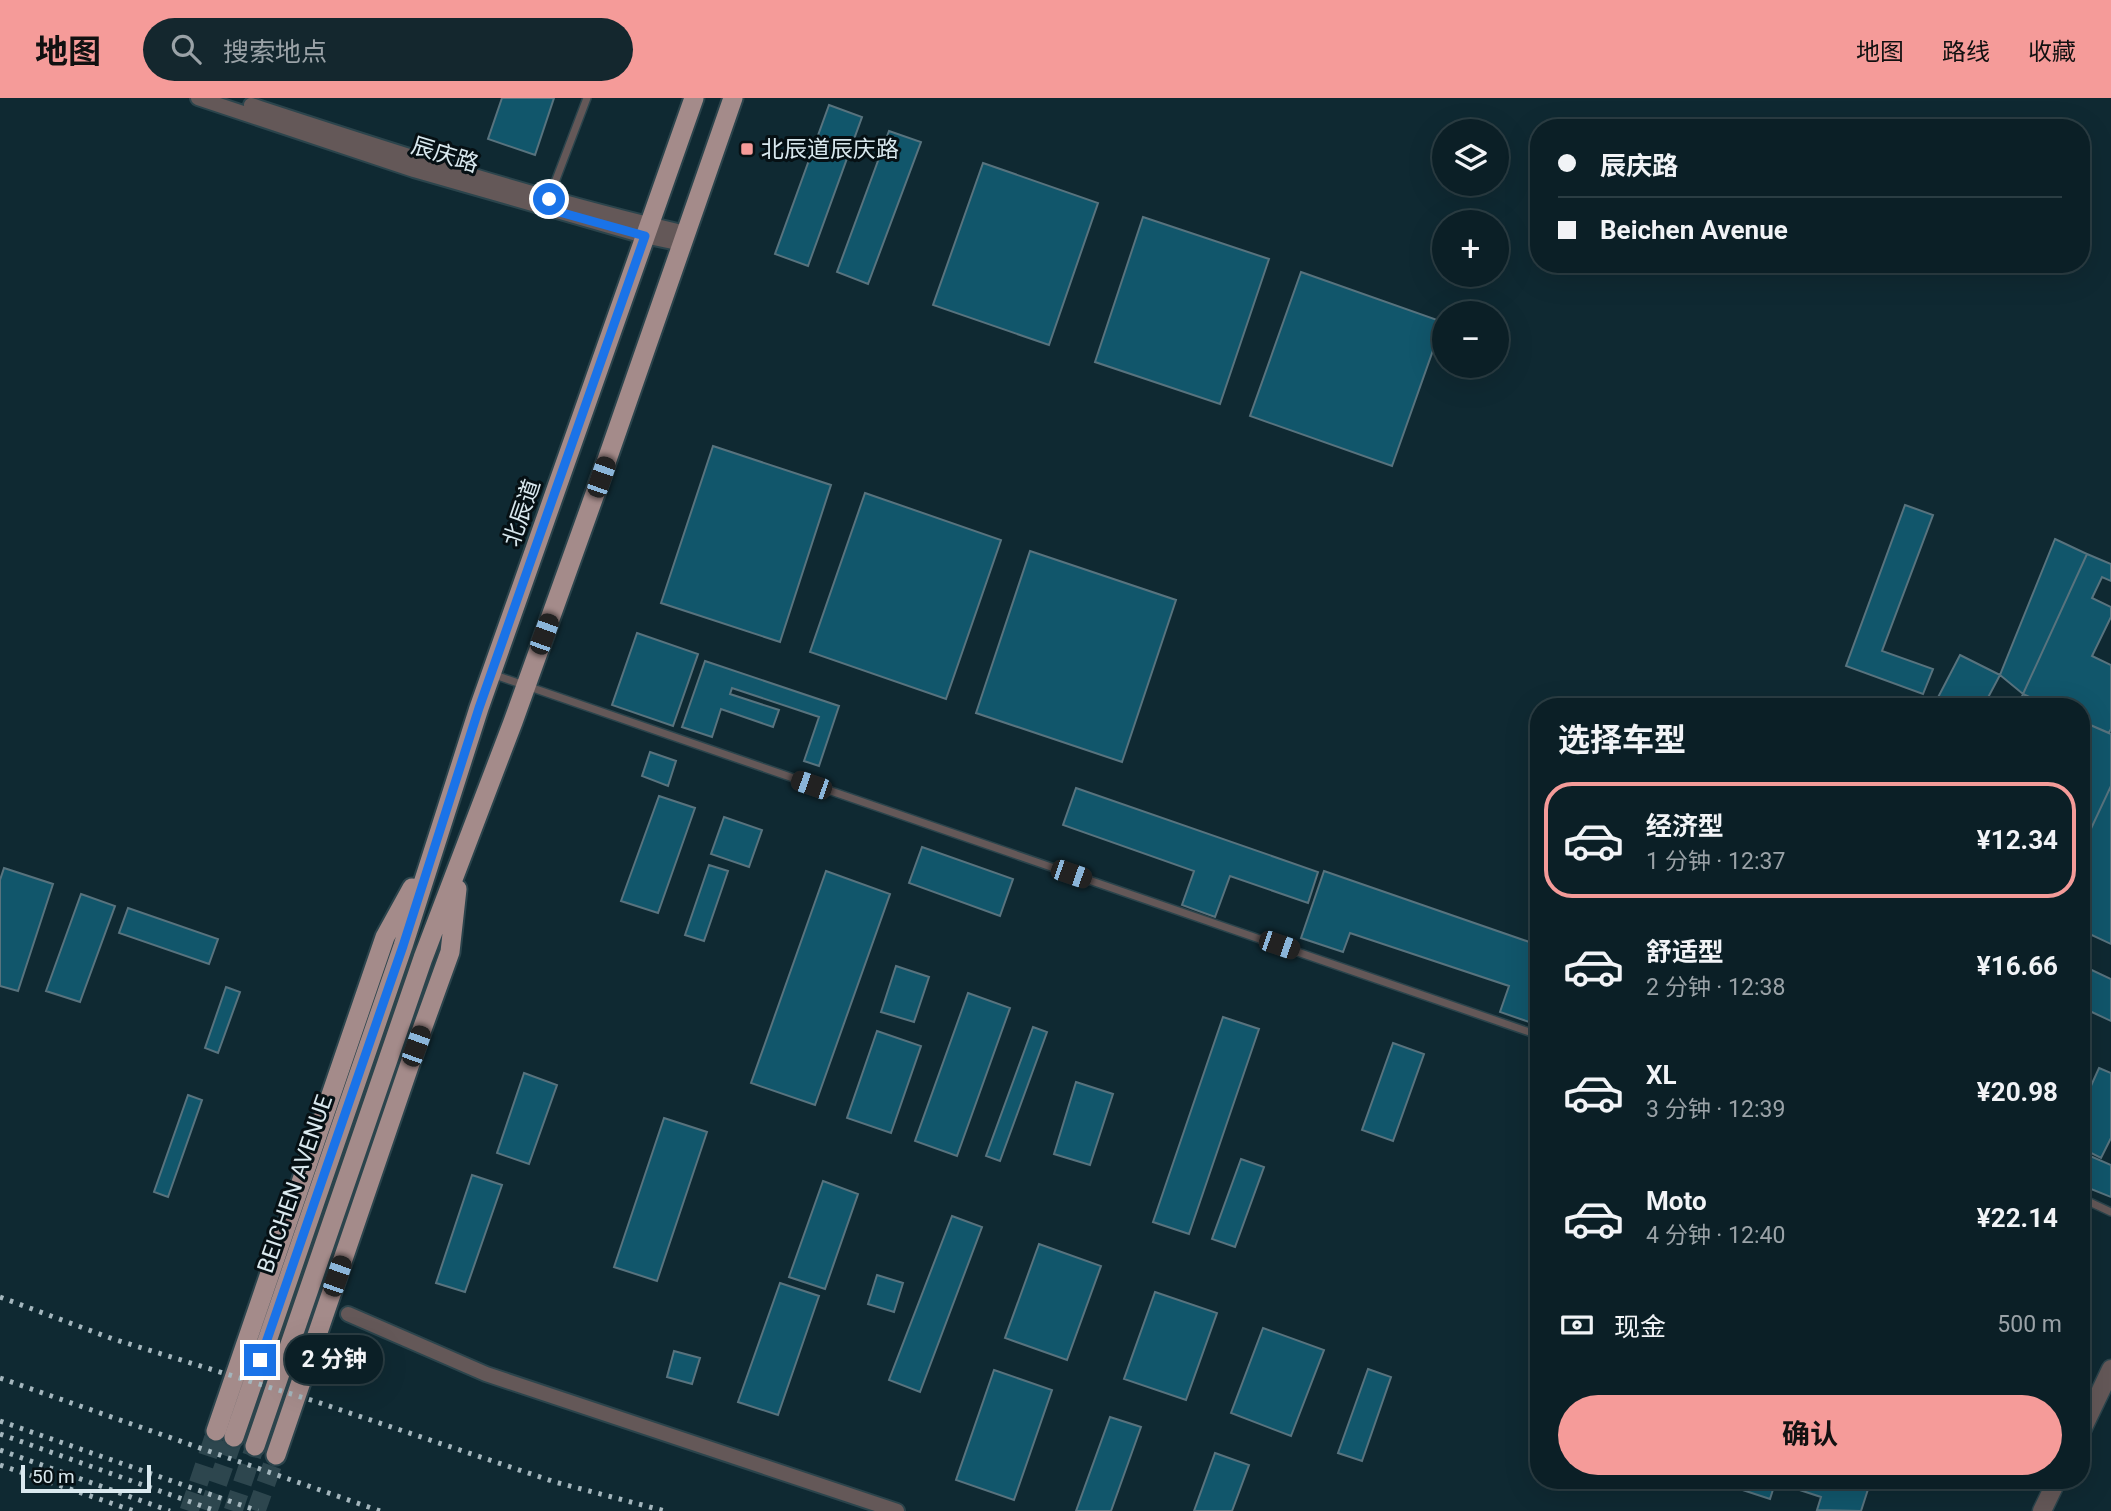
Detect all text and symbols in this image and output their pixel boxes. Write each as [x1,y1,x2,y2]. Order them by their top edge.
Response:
search box [143,18,633,81]
icon: search [167,30,205,68]
text: 地图 [35,32,101,71]
text: 搜索地点 [223,37,327,67]
text: 地图 [1856,38,1904,66]
text: 路线 [1942,38,1990,66]
text: 收藏 [2028,38,2076,66]
map controls [1432,119,1509,378]
button: layers [1432,119,1509,196]
street label: 辰庆路 [408,132,482,178]
place label: 北辰道辰庆路 [761,136,899,163]
marker: 北辰道辰庆路 [739,141,755,157]
text: 辰庆路 [1600,151,1678,181]
route start [533,183,565,215]
button: + [1432,210,1509,287]
text: Beichen Avenue [1600,215,1788,245]
button: − [1432,301,1509,378]
car [585,454,618,500]
street label: 北辰道 [498,476,546,550]
car [527,611,562,657]
text: 选择车型 [1558,721,1686,759]
car [788,768,835,802]
icon: car [1562,809,1625,872]
text: 经济型 [1646,811,1724,841]
text: ¥12.34 [1977,825,2058,855]
text: 1 分钟 · 12:37 [1646,848,1785,875]
car [1048,857,1095,891]
car [1256,928,1303,962]
icon: car [1562,935,1625,998]
text: 舒适型 [1646,937,1724,967]
text: ¥16.66 [1977,951,2058,981]
text: 2 分钟 · 12:38 [1646,974,1785,1001]
car [399,1023,434,1069]
text: XL [1646,1060,1677,1090]
icon: car [1562,1061,1625,1124]
text: ¥20.98 [1977,1077,2058,1107]
street label: BEICHEN AVENUE [252,1092,338,1276]
text: 3 分钟 · 12:39 [1646,1096,1785,1123]
text: Moto [1646,1186,1707,1216]
icon: car [1562,1187,1625,1250]
text: ¥22.14 [1977,1203,2058,1233]
text: 4 分钟 · 12:40 [1646,1222,1785,1249]
car [321,1253,354,1299]
icon: cash [1558,1306,1596,1344]
text: 500 m [1997,1311,2062,1338]
text: 现金 [1614,1312,1666,1342]
callout: 2 分钟 [284,1336,382,1384]
route end [244,1344,276,1376]
text: 2 分钟 [302,1346,366,1373]
button: 确认 [1558,1395,2062,1475]
scale bar [21,1462,150,1494]
text: 50 m [32,1465,75,1488]

